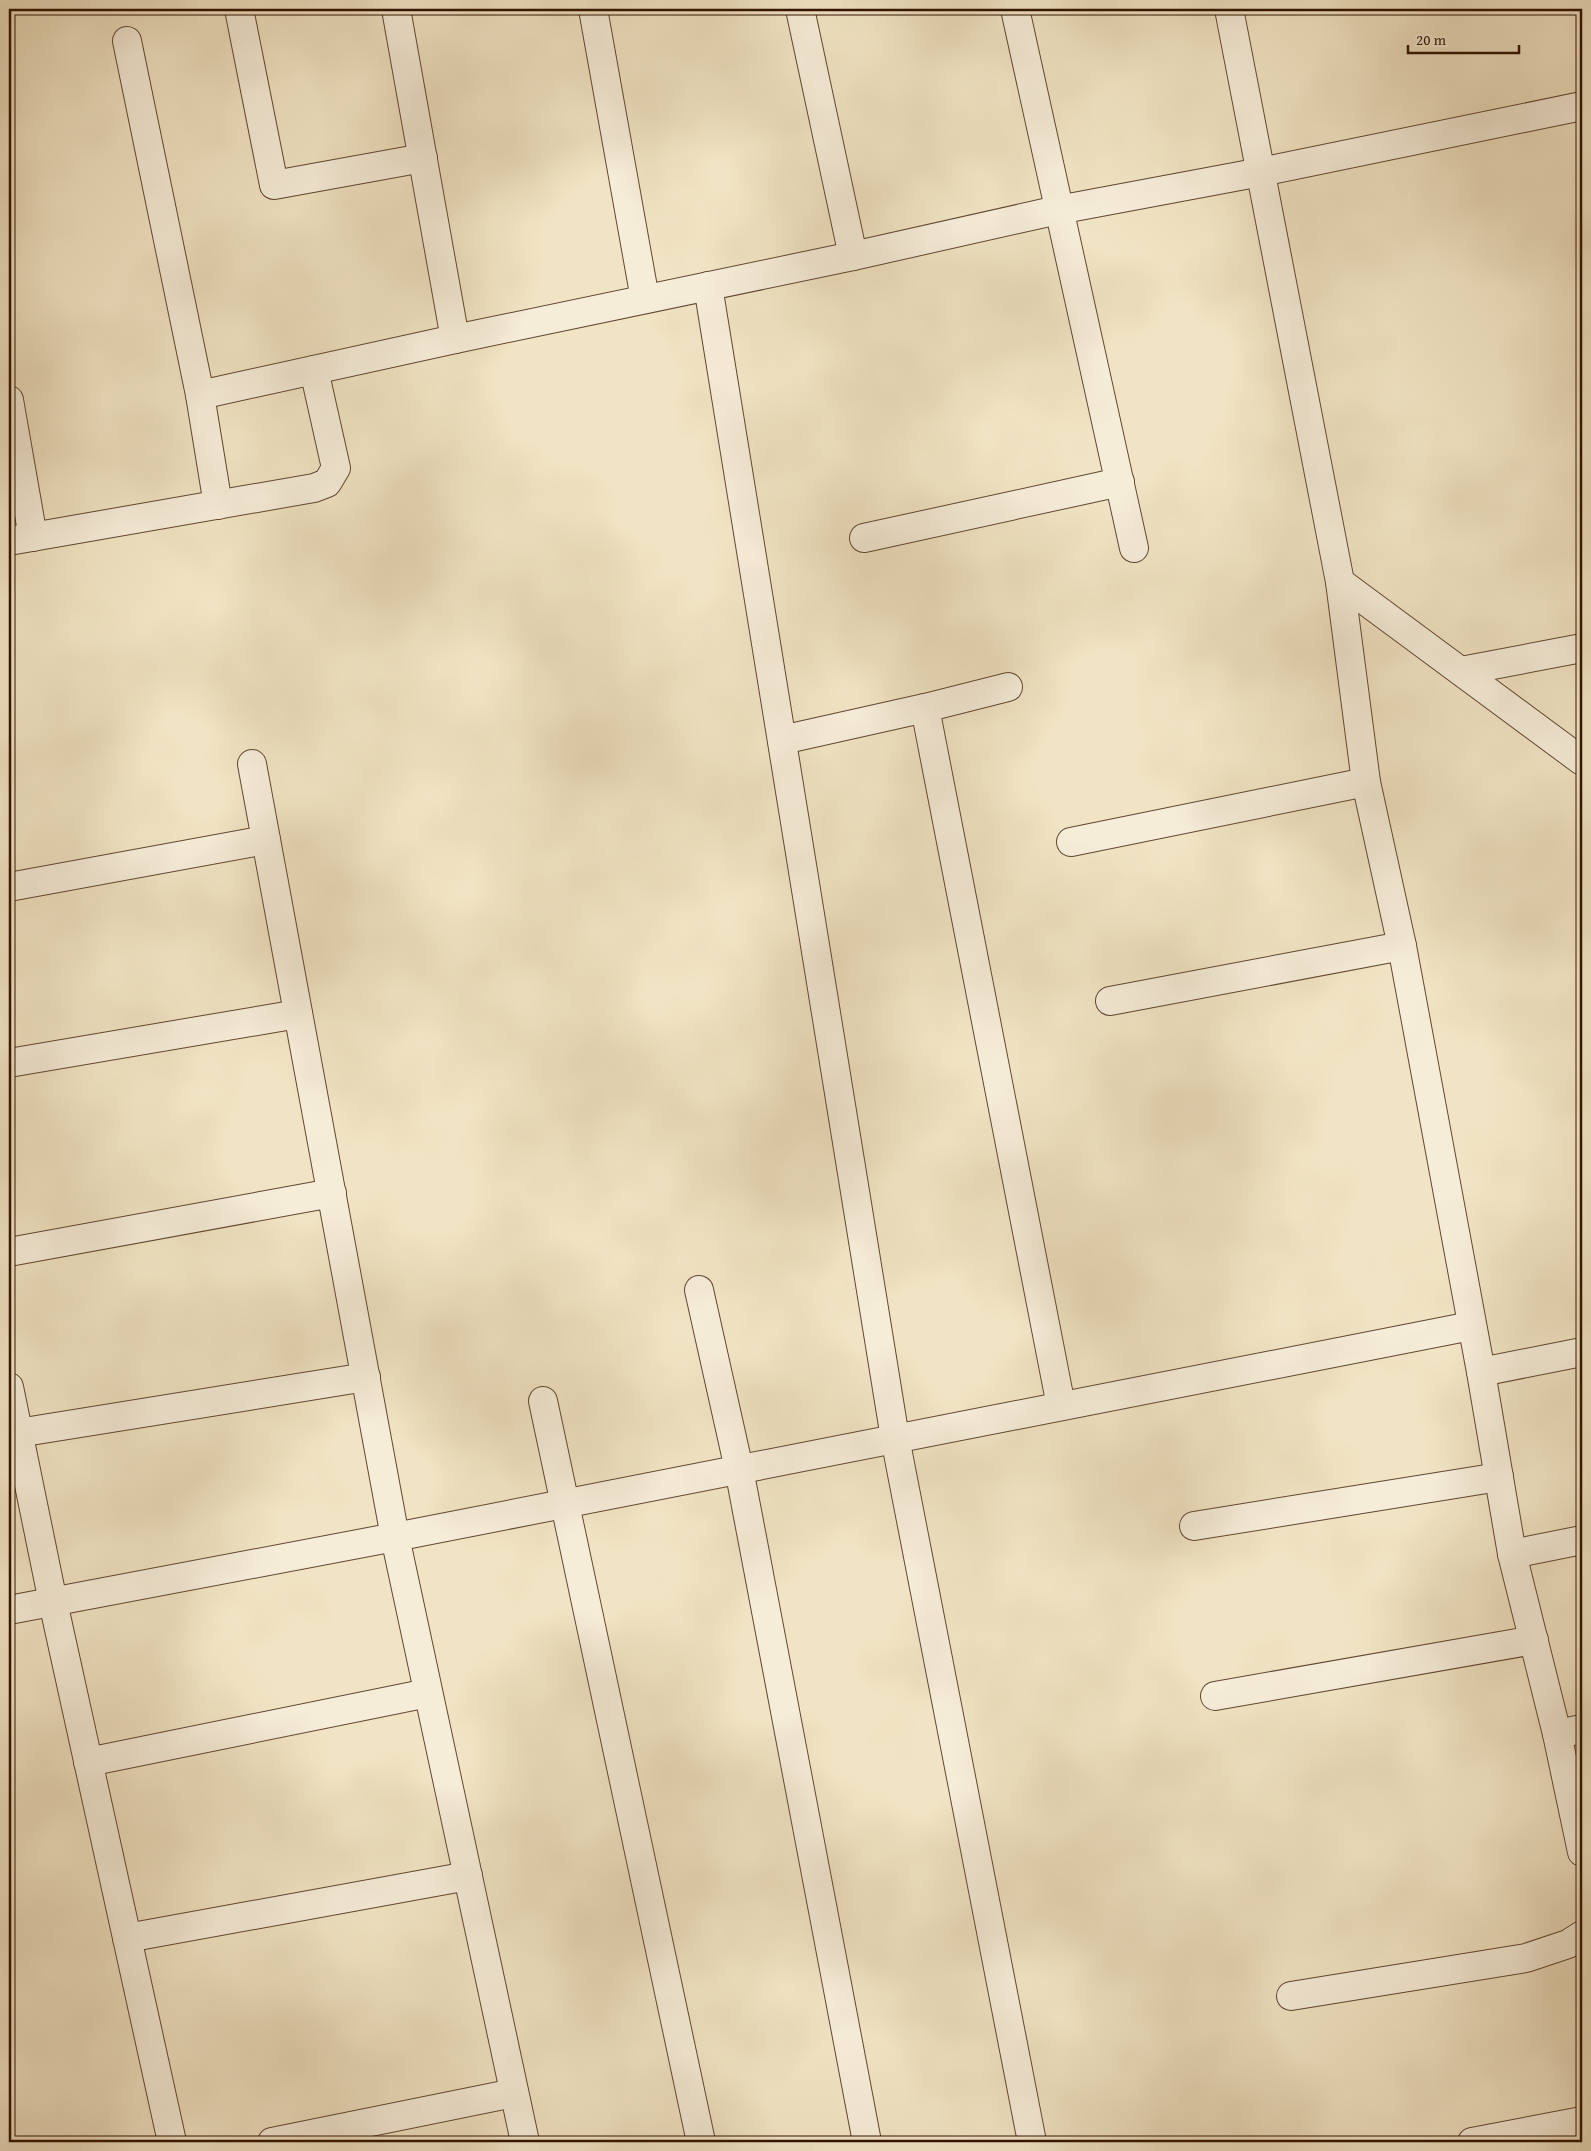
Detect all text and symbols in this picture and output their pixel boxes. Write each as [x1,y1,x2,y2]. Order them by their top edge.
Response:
scale bar [1408,22,1520,54]
text: 20 m [1416,29,1447,50]

